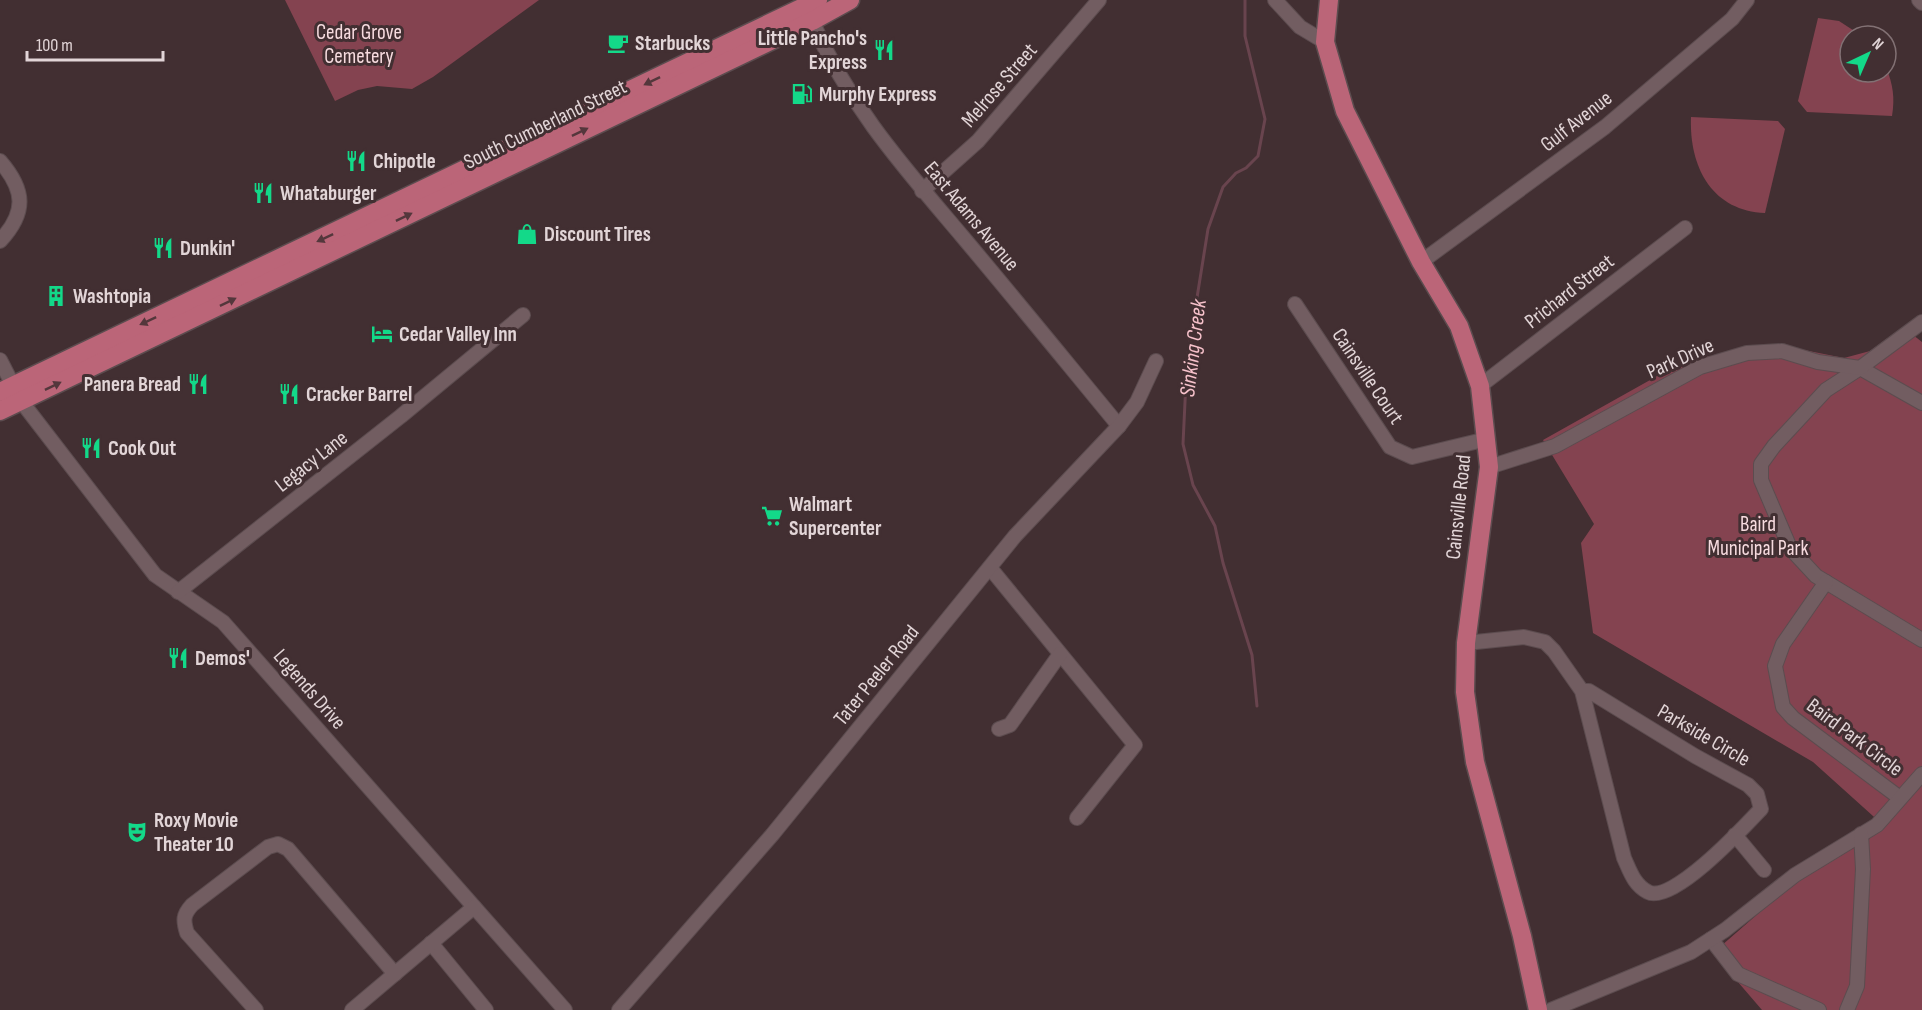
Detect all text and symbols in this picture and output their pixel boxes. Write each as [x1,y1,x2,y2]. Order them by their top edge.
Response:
park label: Cedar Grove Cemetery [316,20,402,69]
scale bar [27,24,164,62]
north arrow [1838,24,1898,84]
place label: Little Pancho's Express [758,26,867,75]
cafe icon: Starbucks [606,31,630,55]
place label: Starbucks [635,31,710,56]
text: N [1868,34,1887,54]
text: 100 m [36,35,73,56]
restaurant icon: Little Pancho's Express [872,38,896,62]
street label: Melrose Street [956,38,1043,132]
street label: South Cumberland Street [460,74,631,175]
one-way arrow [644,77,661,86]
fuel station icon: Murphy Express [790,82,814,106]
place label: Murphy Express [819,82,936,107]
street label: Gulf Avenue [1536,86,1617,157]
one-way arrow [571,127,588,136]
restaurant icon: Chipotle [344,149,368,173]
place label: Chipotle [373,149,436,174]
street label: East Adams Avenue [919,157,1025,276]
restaurant icon: Whataburger [251,181,275,205]
place label: Whataburger [280,181,377,206]
one-way arrow [396,213,413,222]
shop icon: Discount Tires [515,222,539,246]
place label: Discount Tires [544,222,651,247]
one-way arrow [316,233,333,242]
restaurant icon: Dunkin' [151,236,175,260]
place label: Dunkin' [180,236,235,261]
street label: Prichard Street [1520,249,1619,334]
building icon: Washtopia [44,284,68,308]
place label: Washtopia [73,284,151,309]
one-way arrow [220,297,237,306]
water label: Sinking Creek [1174,297,1213,398]
one-way arrow [140,316,157,325]
hotel icon: Cedar Valley Inn [370,322,394,346]
place label: Cedar Valley Inn [399,322,517,347]
street label: Cainsville Court [1326,324,1409,429]
street label: Park Drive [1643,333,1718,384]
place label: Panera Bread [84,372,181,397]
restaurant icon: Panera Bread [186,372,210,396]
one-way arrow [44,381,61,391]
restaurant icon: Cracker Barrel [277,382,301,406]
place label: Cracker Barrel [306,382,412,407]
street label: Legacy Lane [270,425,353,497]
restaurant icon: Cook Out [79,436,103,460]
place label: Cook Out [108,436,176,461]
street label: Cainsville Road [1441,454,1476,561]
place label: Walmart Supercenter [789,492,882,541]
supermarket icon: Walmart Supercenter [760,504,784,528]
park label: Baird Municipal Park [1707,512,1809,561]
street label: Tater Peeler Road [828,620,924,730]
street label: Legends Drive [268,644,351,735]
restaurant icon: Demos' [166,646,190,670]
place label: Demos' [195,646,250,671]
street label: Baird Park Circle [1802,693,1908,782]
street label: Parkside Circle [1653,699,1755,772]
place label: Roxy Movie Theater 10 [154,808,238,857]
theatre icon: Roxy Movie Theater 10 [125,820,149,844]

